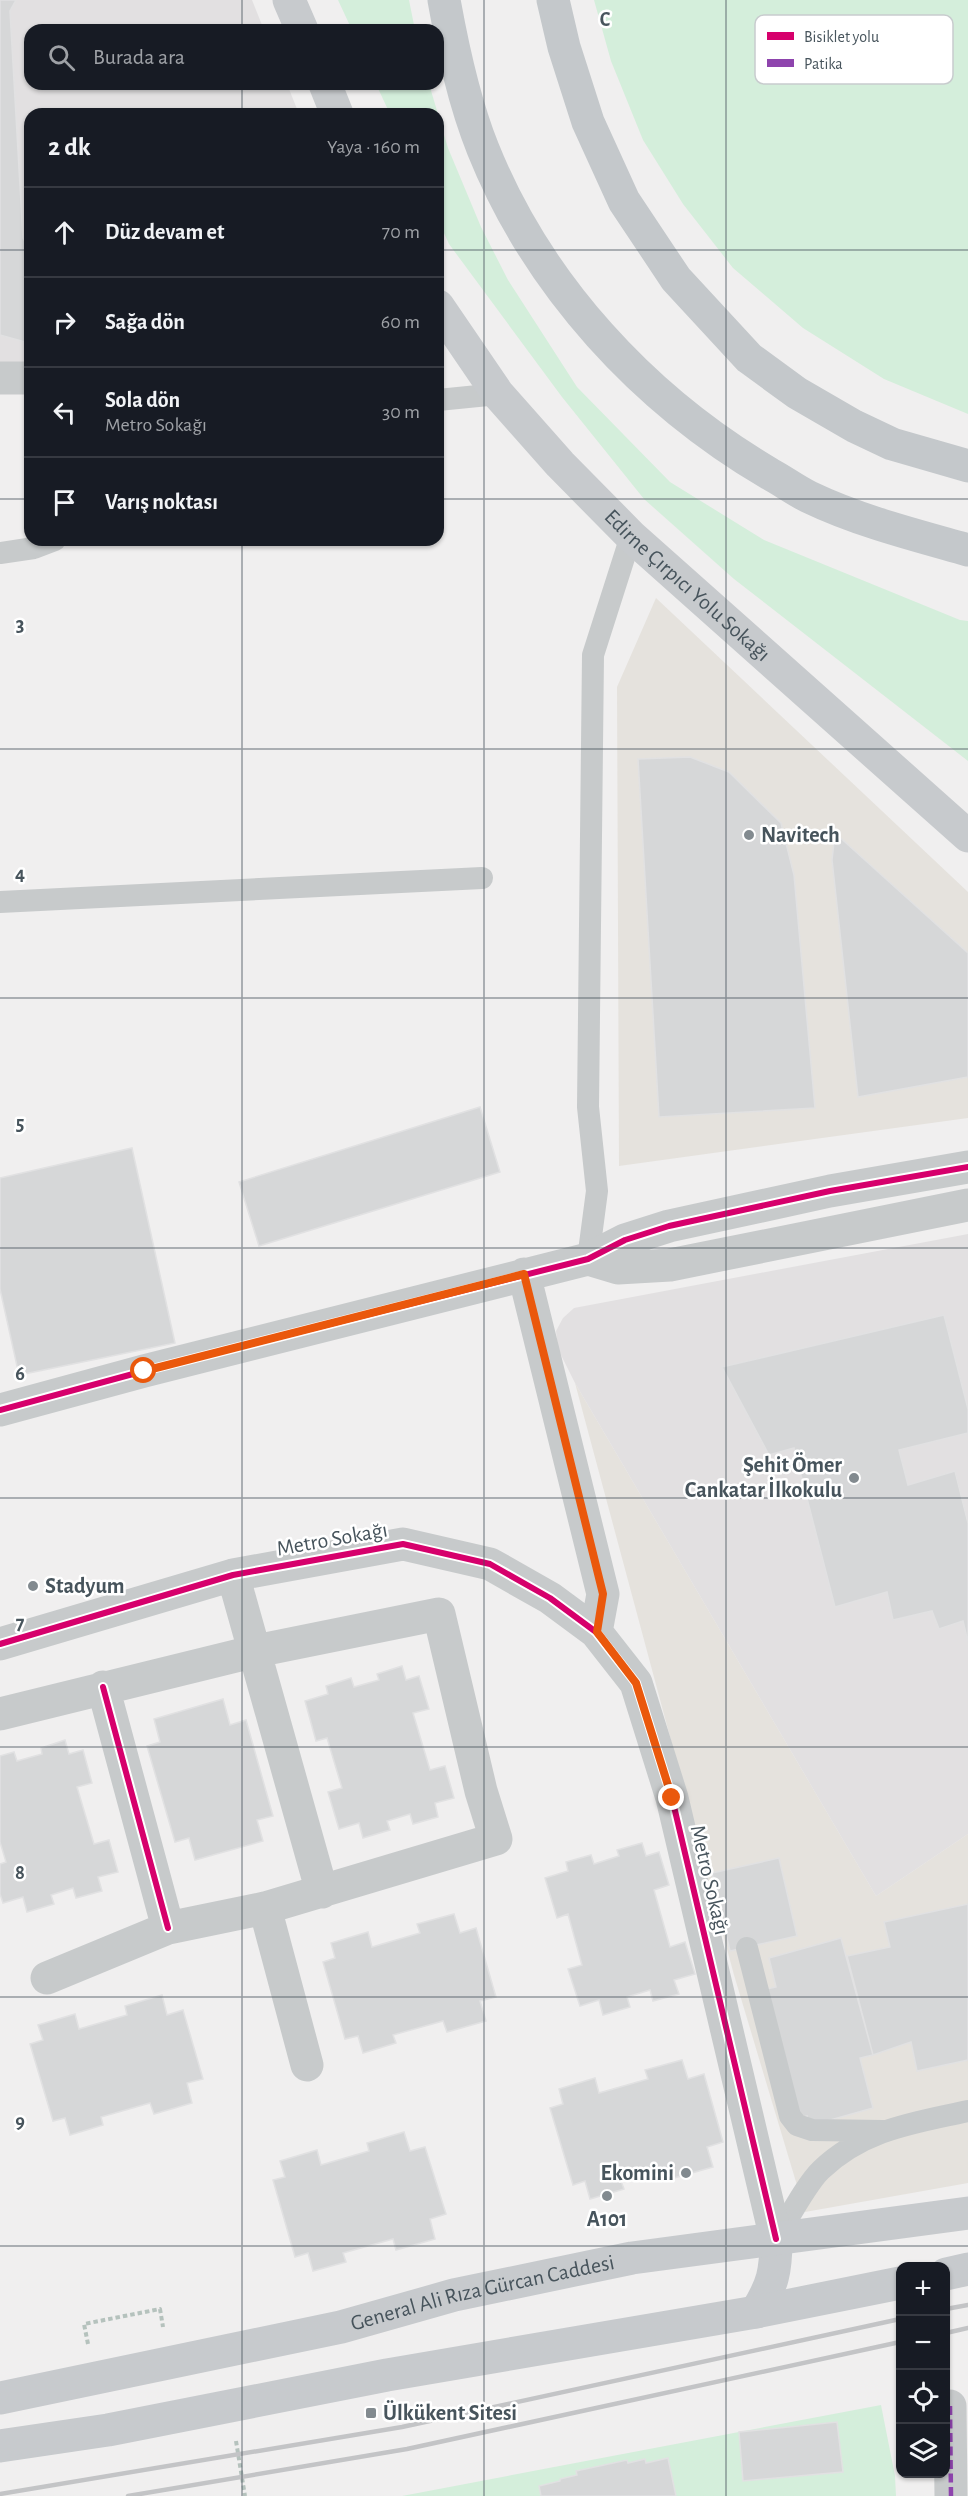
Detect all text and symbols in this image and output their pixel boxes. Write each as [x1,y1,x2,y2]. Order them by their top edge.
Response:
text: C [600,10,611,30]
legend [755,15,953,84]
search box [24,24,444,90]
text: Bisiklet yolu [804,29,879,46]
icon: search [45,41,78,74]
text: Burada ara [93,46,185,68]
text: Patika [804,56,843,72]
text: 2 dk [48,134,91,160]
text: Yaya · 160 m [327,137,420,157]
icon: ahead [48,216,81,249]
text: Düz devam et [105,221,224,243]
text: 70 m [382,222,420,242]
icon: right [48,306,81,339]
text: Sağa dön [105,311,185,333]
text: 60 m [381,312,420,332]
text: Sola dön [105,389,180,411]
icon: left [48,396,81,429]
text: 30 m [382,402,420,422]
text: Metro Sokağı [105,415,207,435]
icon: arrive [48,486,81,519]
text: Varış noktası [105,491,218,513]
street label: Edirne Çırpıcı Yolu Sokağı [600,505,774,665]
text: 3 [16,615,24,635]
place label: Navitech [761,824,840,846]
marker: Navitech [742,828,756,842]
text: 4 [15,864,25,884]
text: 5 [16,1114,24,1134]
route start [130,1357,156,1383]
text: 6 [15,1364,25,1384]
place label: Şehit Ömer Cankatar İlkokulu [685,1452,843,1501]
marker: Şehit Ömer Cankatar İlkokulu [847,1471,861,1485]
street label: Metro Sokağı [275,1518,389,1560]
place label: Stadyum [45,1575,125,1598]
marker: Stadyum [26,1579,40,1593]
text: 7 [16,1613,25,1633]
route end [658,1784,684,1810]
street label: Metro Sokağı [687,1823,733,1937]
text: 8 [15,1863,25,1883]
text: 9 [15,2112,25,2132]
place label: Ekomini [600,2162,674,2184]
marker: Ekomini [679,2166,693,2180]
marker: A101 [600,2189,614,2203]
place label: A101 [587,2208,627,2230]
street label: General Ali Rıza Gürcan Caddesi [348,2251,616,2335]
map controls [896,2262,950,2478]
button: + [896,2262,950,2316]
button: − [896,2316,950,2370]
button: locate [896,2370,950,2424]
place label: Ülkükent Sitesi [383,2400,517,2424]
marker: Ülkükent Sitesi [364,2406,378,2420]
button: layers [896,2424,950,2478]

